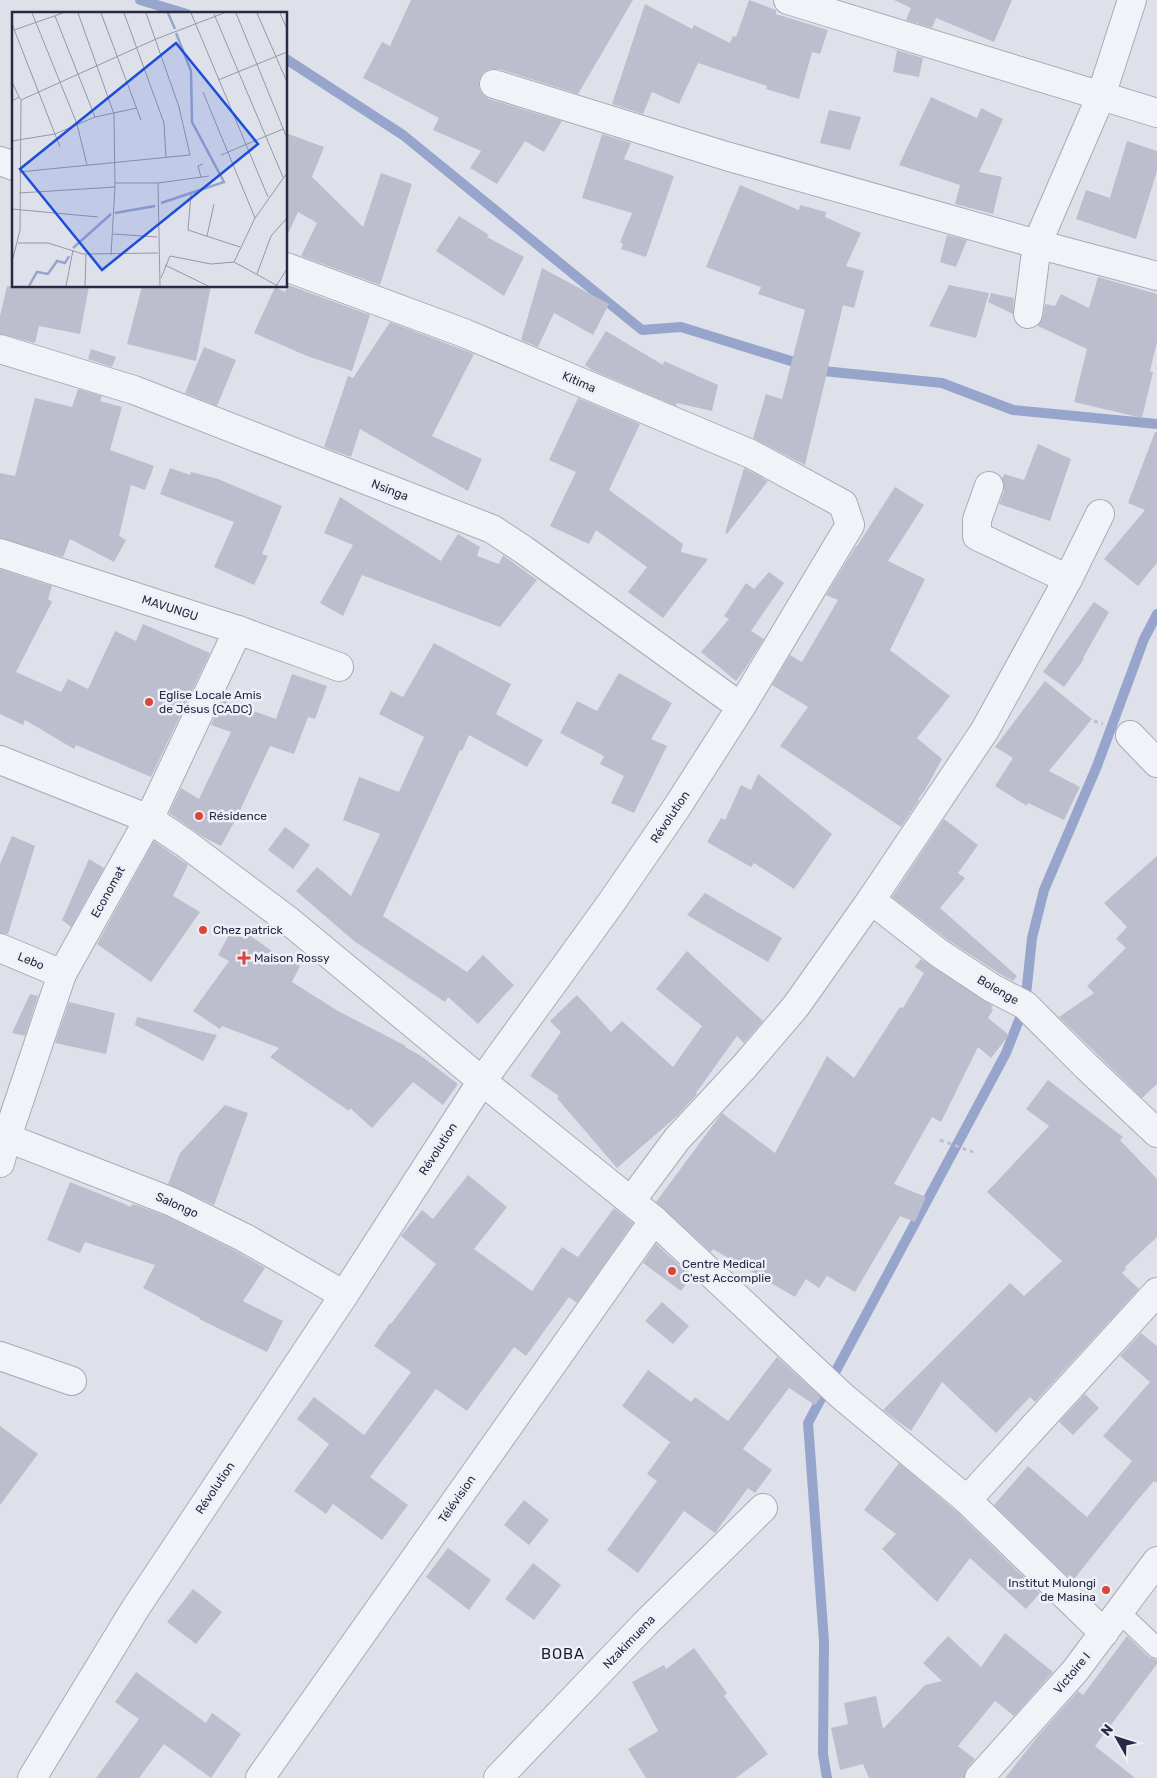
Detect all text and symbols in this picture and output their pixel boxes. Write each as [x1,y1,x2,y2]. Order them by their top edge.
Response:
inset map [12,12,288,288]
street label: Kitima [560,369,598,395]
street label: Nsinga [370,477,410,503]
street label: MAVUNGU [140,592,200,624]
place label: Eglise Locale Amis de Jésus (CADC) [159,688,262,716]
marker: Eglise Locale Amis de Jésus (CADC) [143,696,155,708]
street label: Révolution [648,788,692,846]
place label: Résidence [209,809,267,823]
marker: Résidence [193,810,205,822]
street label: Economat [88,864,128,920]
place label: Chez patrick [213,923,284,937]
marker: Chez patrick [197,924,209,936]
street label: Lebo [16,949,46,973]
place label: Maison Rossy [254,951,330,965]
marker: Maison Rossy [238,952,250,964]
street label: Bolenge [975,973,1022,1008]
street label: Révolution [416,1120,460,1178]
street label: Salongo [153,1189,201,1221]
place label: Centre Medical C'est Accomplie [682,1257,771,1285]
marker: Centre Medical C'est Accomplie [666,1265,678,1277]
street label: Révolution [193,1459,237,1517]
street label: Télévision [436,1473,478,1525]
place label: Institut Mulongi de Masina [1008,1576,1096,1604]
marker: Institut Mulongi de Masina [1100,1584,1112,1596]
street label: Nzakimuena [600,1612,658,1672]
district label: BOBA [541,1645,585,1663]
street label: Victoire I [1051,1650,1093,1696]
north arrow [1092,1713,1142,1763]
text: N [1098,1721,1117,1739]

